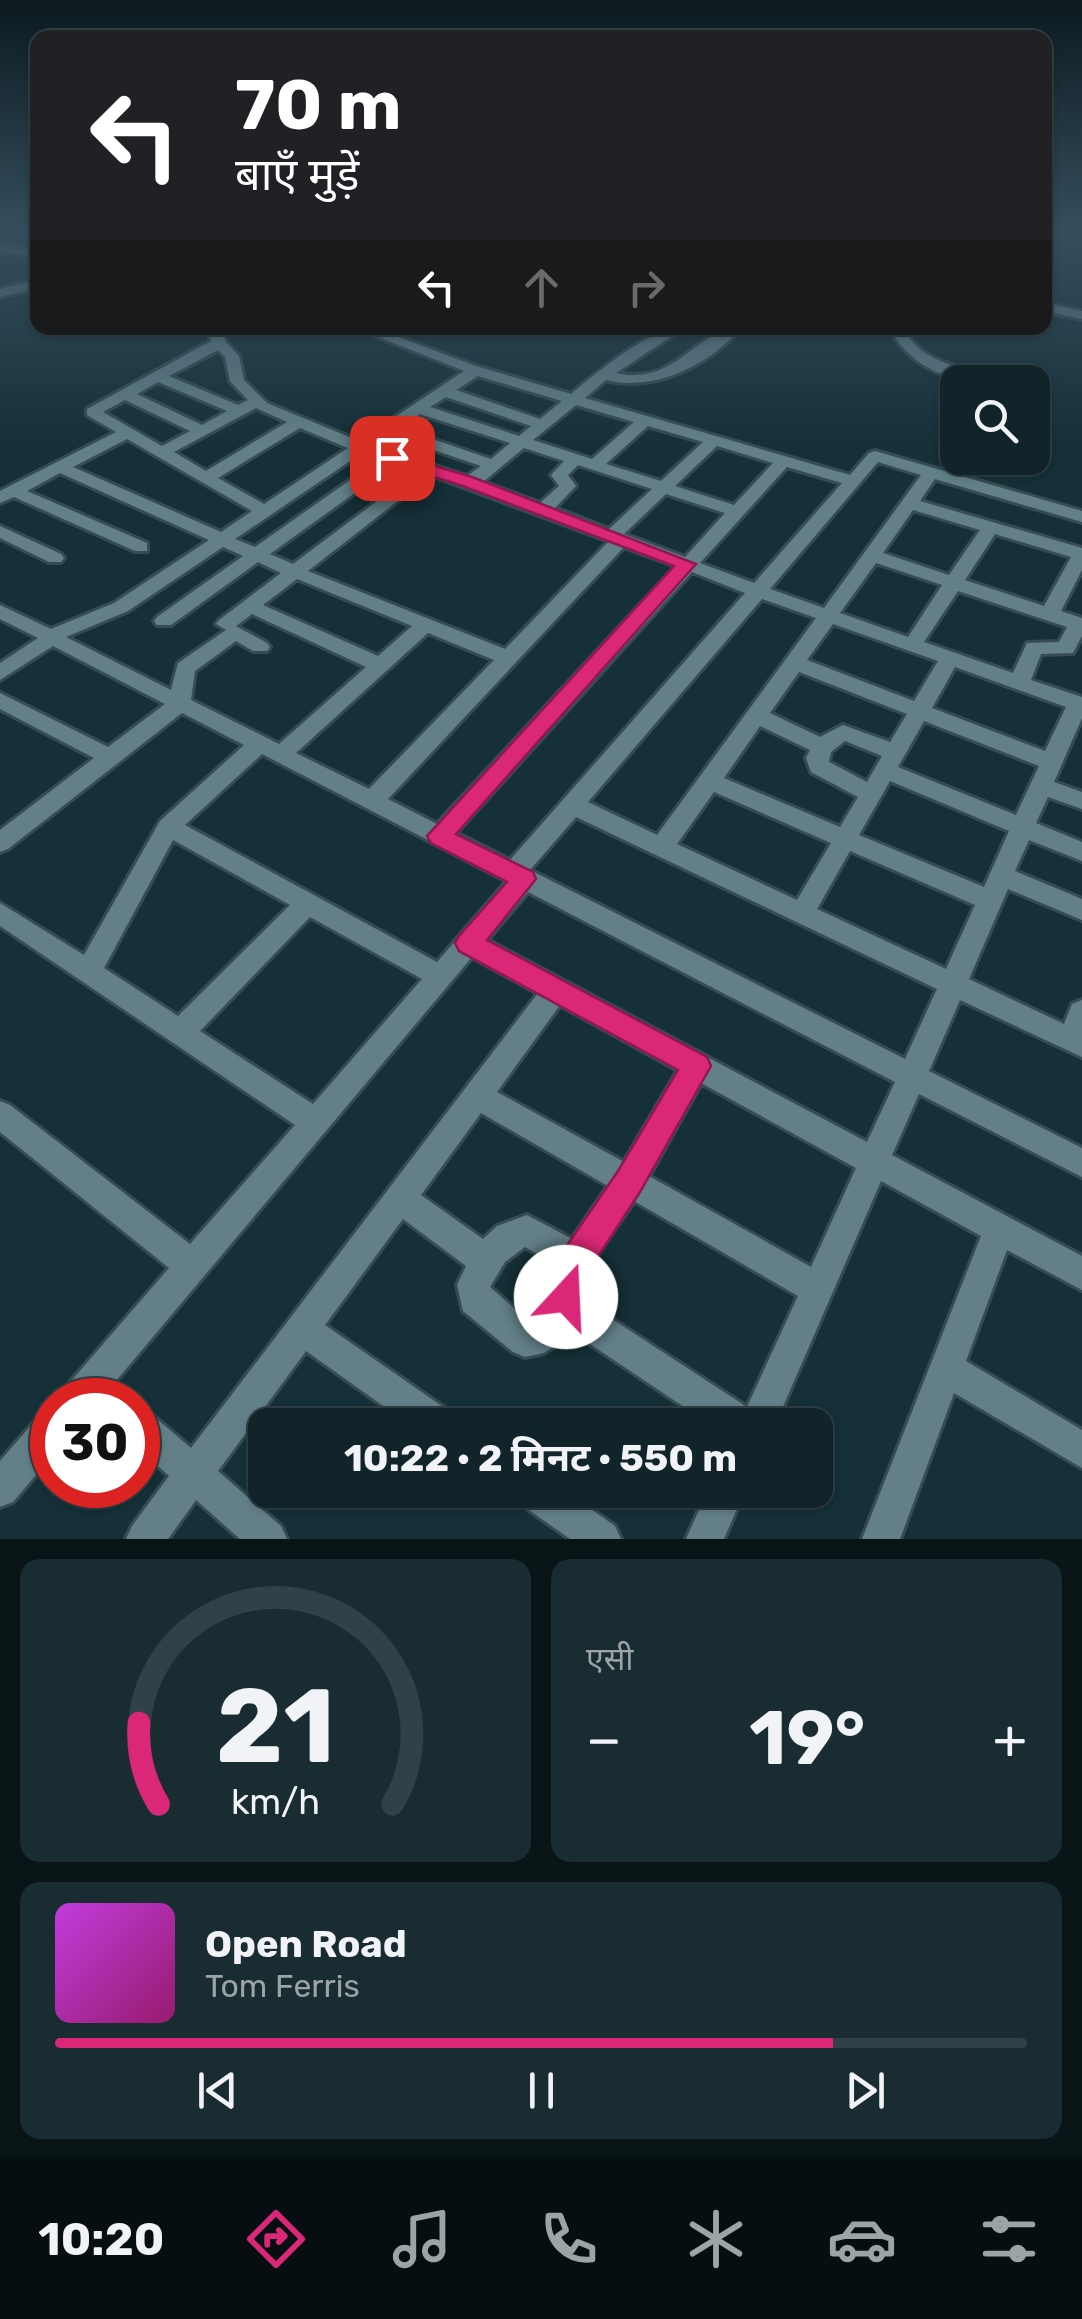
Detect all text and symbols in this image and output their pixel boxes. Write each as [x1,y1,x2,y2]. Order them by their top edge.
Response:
text: 70 m [235,64,402,147]
icon: left [70,70,200,200]
text: बाएँ मुड़ें [235,148,359,201]
icon: left [409,260,464,315]
icon: ahead [514,260,569,315]
icon: right [619,260,674,315]
map controls [940,365,1050,475]
button: search [940,365,1050,475]
pin [350,416,435,501]
icon: arrive [365,431,420,486]
position arrow [514,1245,618,1349]
speed limit sign: 30 [30,1378,160,1508]
text: 10:22 · 2 मिनट · 550 m [344,1435,737,1481]
text: एसी [586,1640,634,1678]
text: 21 [216,1665,335,1788]
text: 19° [749,1694,865,1783]
text: − [586,1707,622,1772]
text: + [993,1707,1027,1772]
text: km/h [231,1781,320,1823]
text: Open Road [205,1921,407,1967]
text: Tom Ferris [205,1967,360,2005]
icon: previous [190,2063,245,2118]
icon: pause [514,2063,569,2118]
icon: next [838,2063,893,2118]
icon: directions [241,2204,311,2274]
icon: music [387,2204,457,2274]
icon: phone [534,2204,604,2274]
icon: climate [681,2204,751,2274]
icon: car [827,2204,897,2274]
icon: filters [974,2204,1044,2274]
text: 10:20 [38,2213,164,2266]

